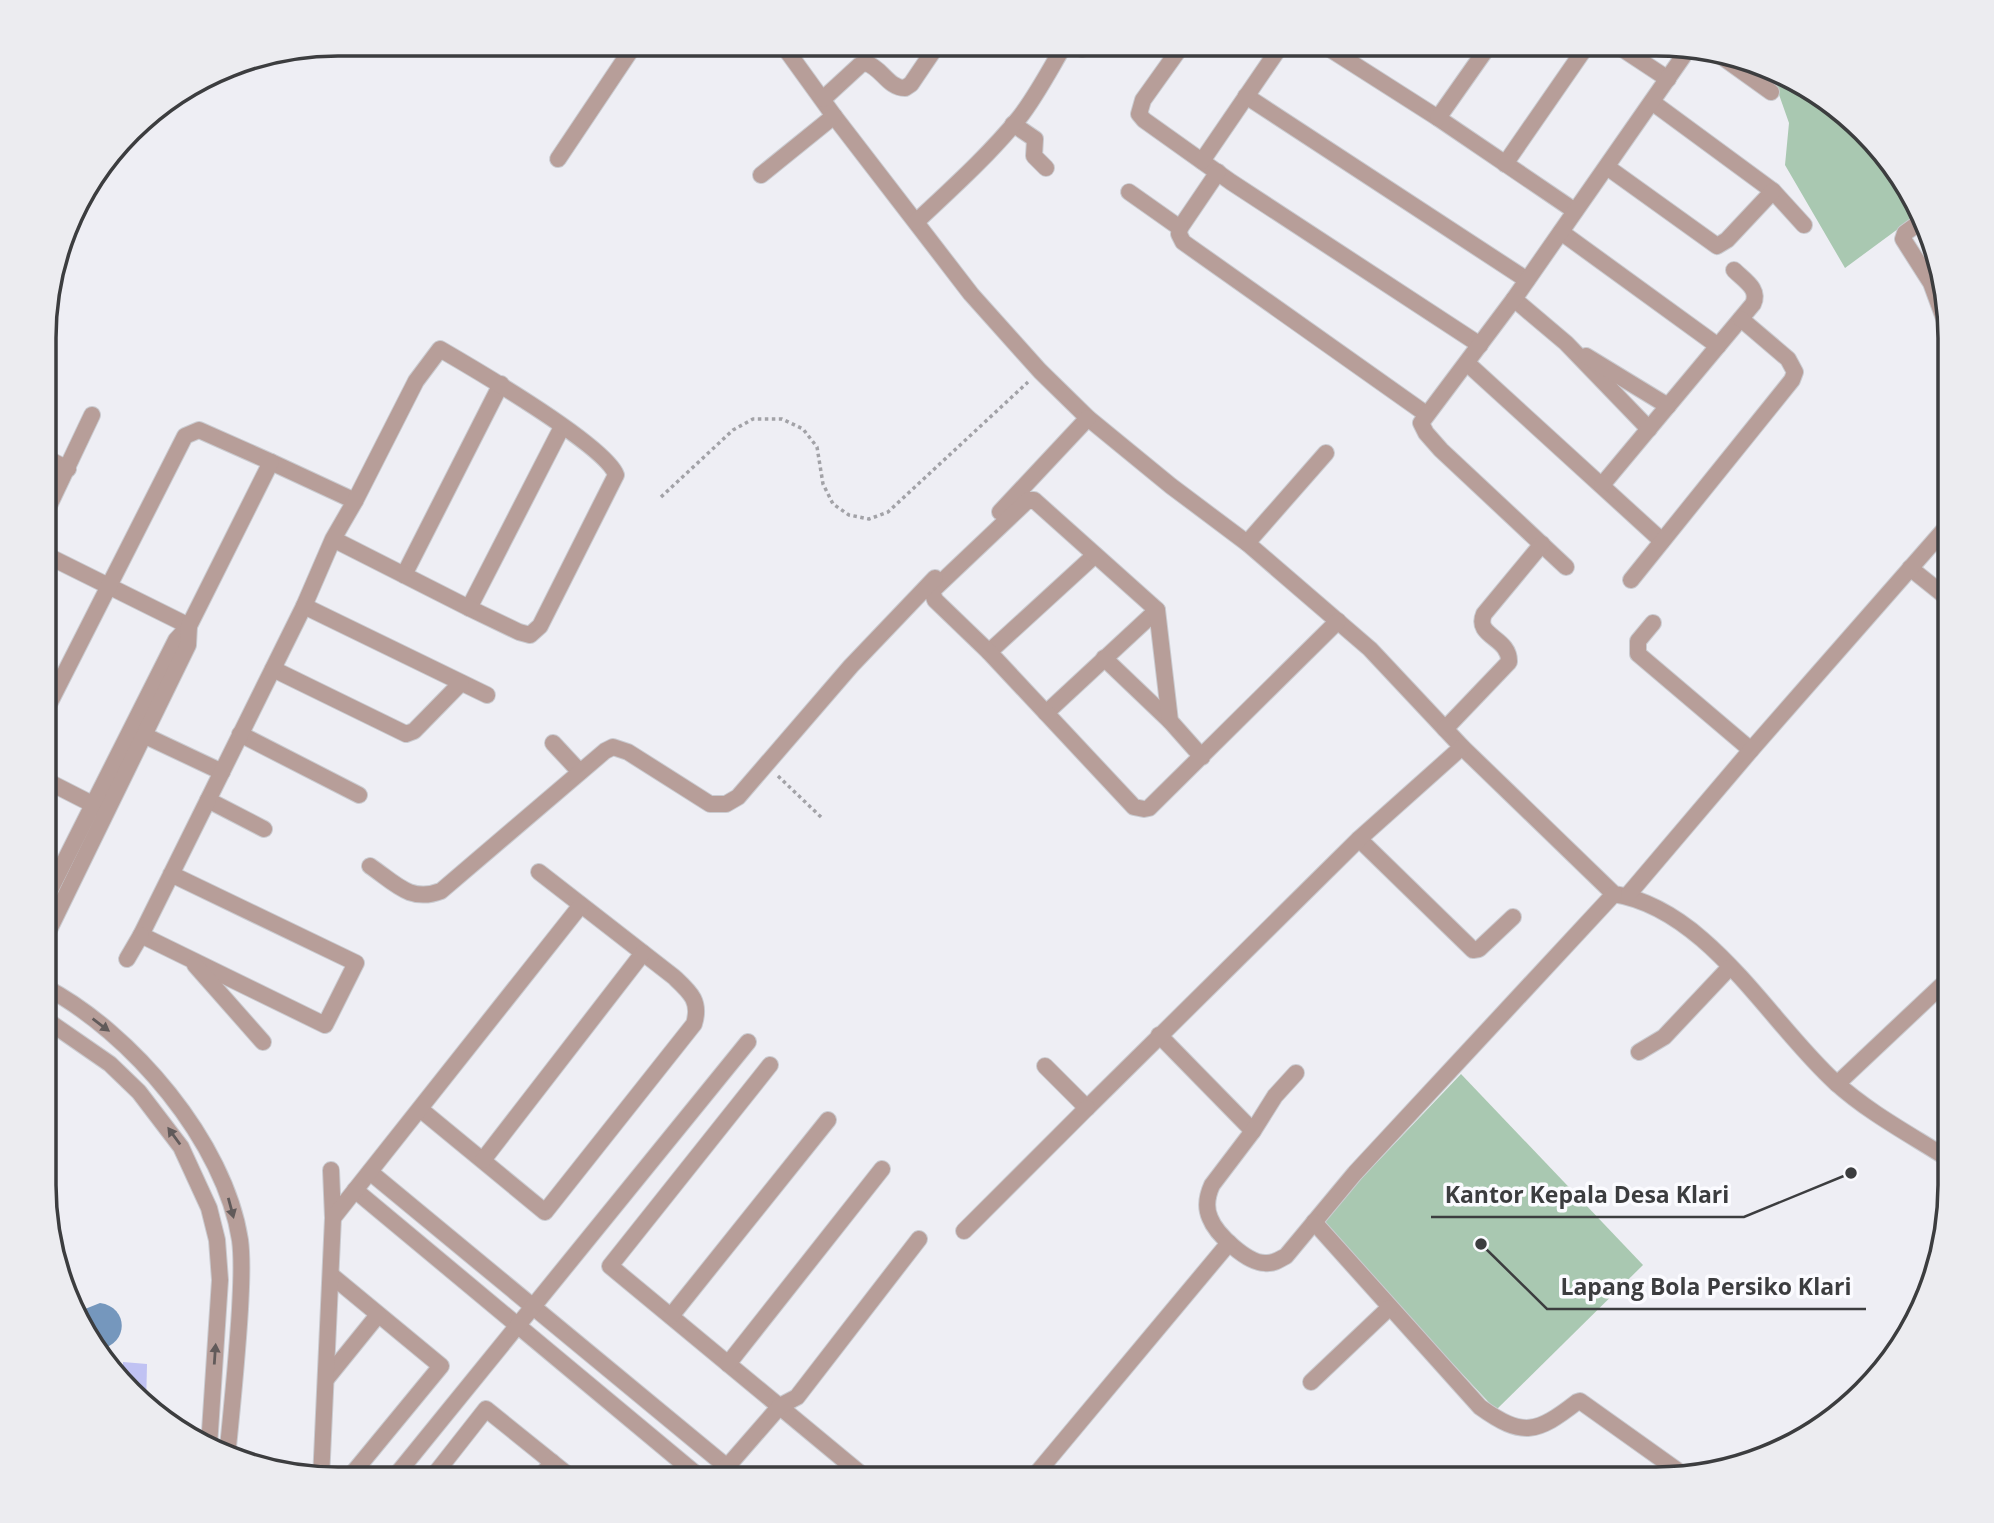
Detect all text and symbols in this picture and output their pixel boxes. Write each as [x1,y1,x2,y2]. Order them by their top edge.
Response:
one-way arrow [92,1018,110,1033]
one-way arrow [167,1127,181,1145]
callout: Kantor Kepala Desa Klari [1431,1173,1744,1217]
text: Kantor Kepala Desa Klari [1445,1178,1729,1210]
one-way arrow [226,1197,237,1219]
callout: Lapang Bola Persiko Klari [1547,1265,1866,1309]
text: Lapang Bola Persiko Klari [1560,1270,1852,1302]
one-way arrow [210,1343,221,1365]

